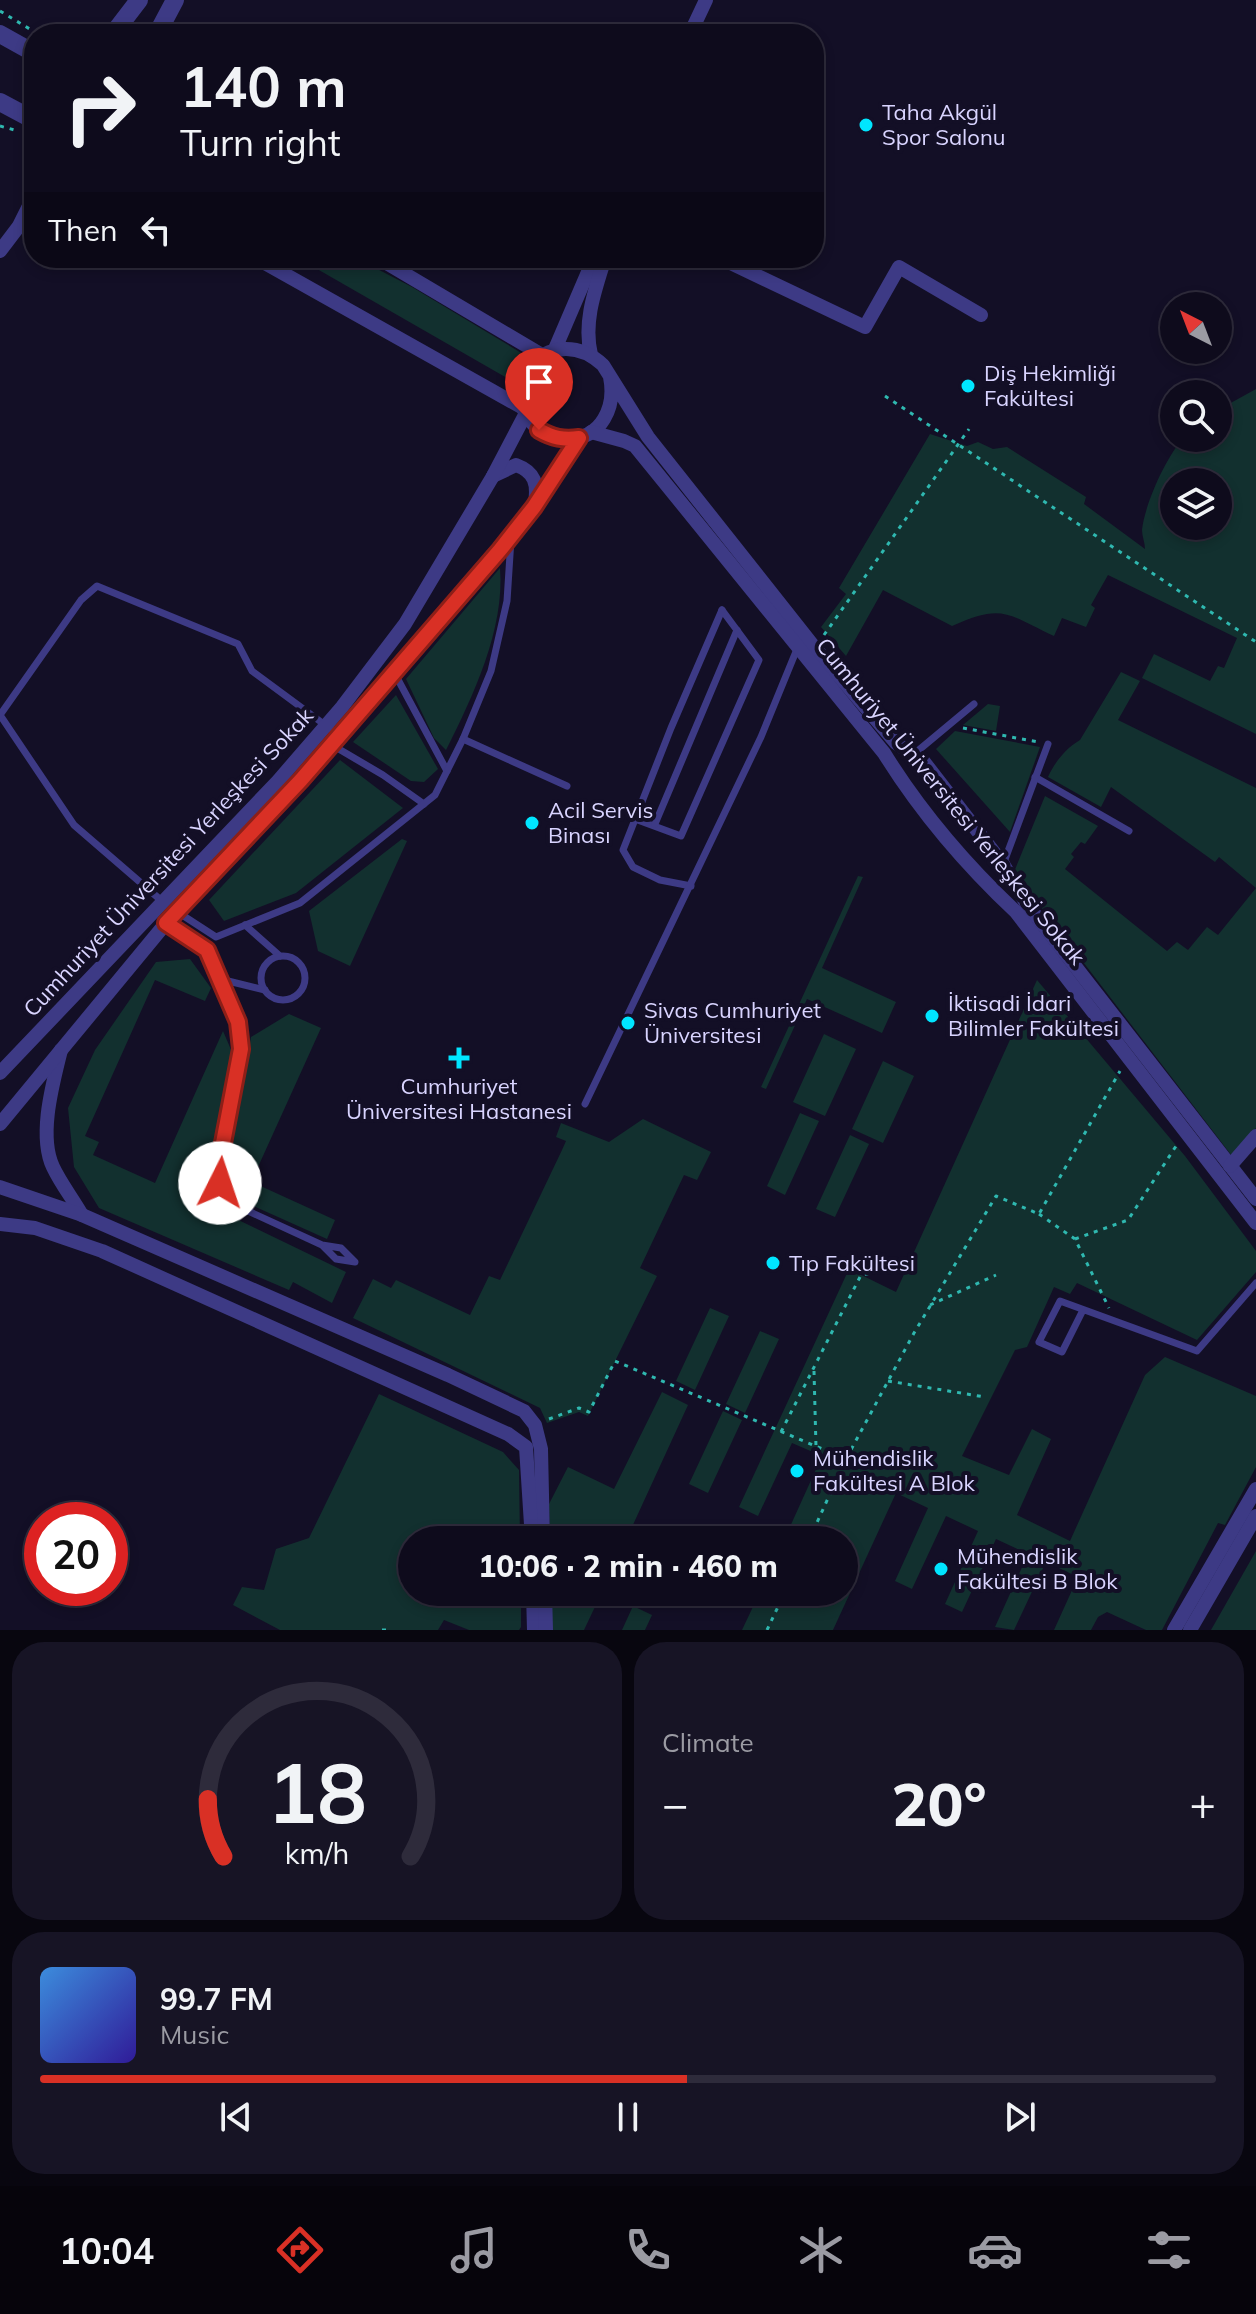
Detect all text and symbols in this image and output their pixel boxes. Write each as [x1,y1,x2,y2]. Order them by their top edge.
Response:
text: 140 m [180,51,347,121]
icon: right [48,56,152,160]
place label: Taha Akgül Spor Salonu [882,98,1006,151]
marker: Taha Akgül Spor Salonu [857,116,875,134]
text: Turn right [180,120,341,165]
icon: left [134,208,178,252]
text: Then [48,211,118,249]
north arrow [1160,292,1232,364]
map controls [1160,292,1232,540]
pin [505,348,573,430]
place label: Diş Hekimliği Fakültesi [984,359,1116,412]
icon: arrive [517,360,561,404]
marker: Diş Hekimliği Fakültesi [959,377,977,395]
button: search [1160,380,1232,452]
button: layers [1160,468,1232,540]
street label: Cumhuriyet Üniversitesi Yerleşkesi Sokak [810,632,1092,971]
street label: Cumhuriyet Üniversitesi Yerleşkesi Sokak [17,701,319,1022]
place label: Acil Servis Binası [548,796,653,849]
marker: Acil Servis Binası [523,814,541,832]
place label: İktisadi İdari Bilimler Fakültesi [948,989,1119,1042]
place label: Sivas Cumhuriyet Üniversitesi [644,996,821,1049]
marker: İktisadi İdari Bilimler Fakültesi [923,1007,941,1025]
marker: Sivas Cumhuriyet Üniversitesi [619,1014,637,1032]
marker: Cumhuriyet Üniversitesi Hastanesi [448,1047,470,1069]
place label: Cumhuriyet Üniversitesi Hastanesi [346,1072,572,1125]
position arrow [178,1141,262,1225]
place label: Tıp Fakültesi [789,1249,915,1277]
marker: Tıp Fakültesi [764,1254,782,1272]
place label: Mühendislik Fakültesi A Blok [813,1444,976,1497]
marker: Mühendislik Fakültesi A Blok [788,1462,806,1480]
speed limit sign: 20 [24,1502,128,1606]
place label: Mühendislik Fakültesi B Blok [957,1542,1118,1595]
text: 10:06 · 2 min · 460 m [478,1547,778,1585]
marker: Mühendislik Fakültesi B Blok [932,1560,950,1578]
text: Climate [662,1726,754,1759]
text: 18 [267,1739,367,1844]
text: 20° [891,1766,987,1841]
text: − [662,1776,688,1831]
text: + [1190,1776,1216,1831]
text: km/h [285,1835,349,1871]
text: 99.7 FM [160,1980,273,2018]
text: Music [160,2018,229,2051]
icon: previous [214,2095,258,2139]
icon: pause [606,2095,650,2139]
icon: next [998,2095,1042,2139]
icon: directions [272,2222,328,2278]
icon: music [446,2222,502,2278]
icon: phone [620,2222,676,2278]
icon: climate [793,2222,849,2278]
icon: car [967,2222,1023,2278]
icon: filters [1141,2222,1197,2278]
text: 10:04 [59,2228,154,2273]

